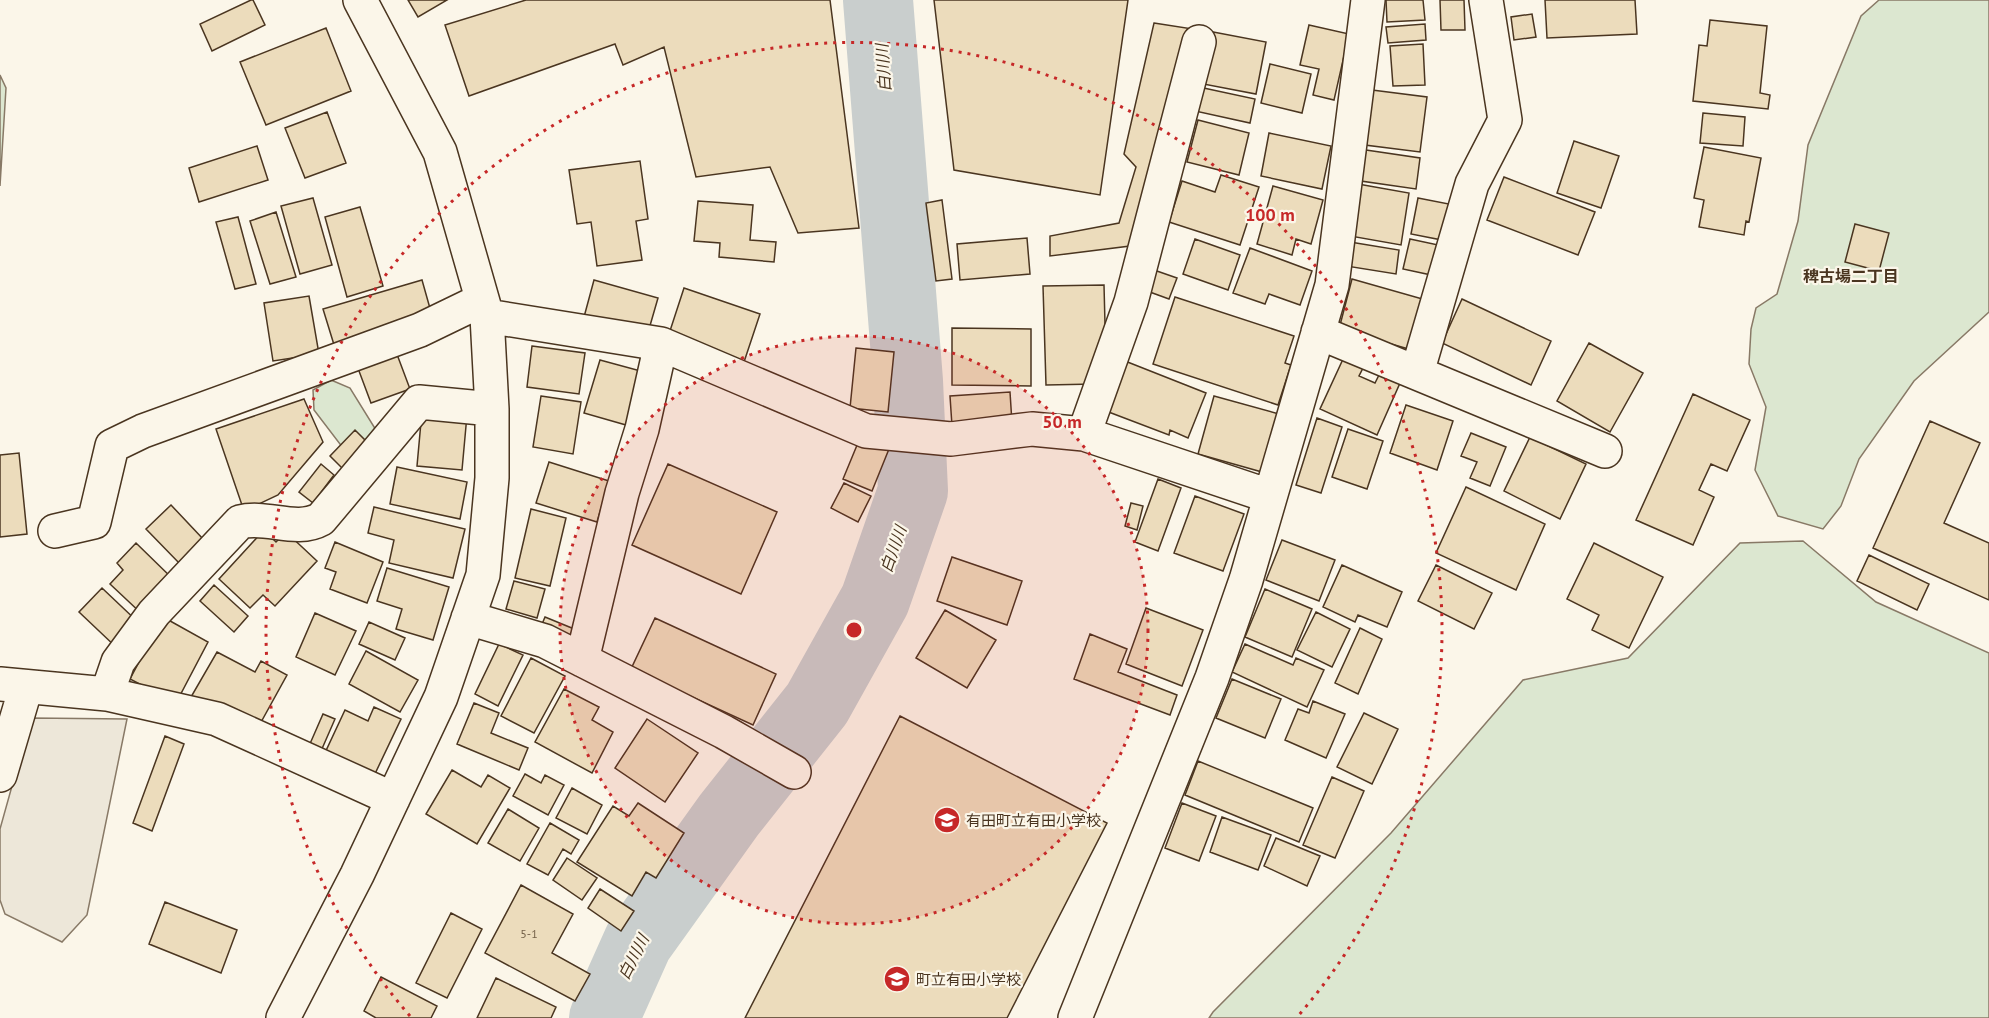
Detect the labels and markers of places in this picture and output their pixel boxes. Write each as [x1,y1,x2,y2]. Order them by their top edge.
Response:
centre of rings [844,620,864,640]
school or university icon: 有田町立有田小学校 [932,805,962,835]
place label: 有田町立有田小学校 [966,811,1101,830]
school or university icon: 町立有田小学校 [882,964,912,994]
place label: 町立有田小学校 [916,970,1021,989]

